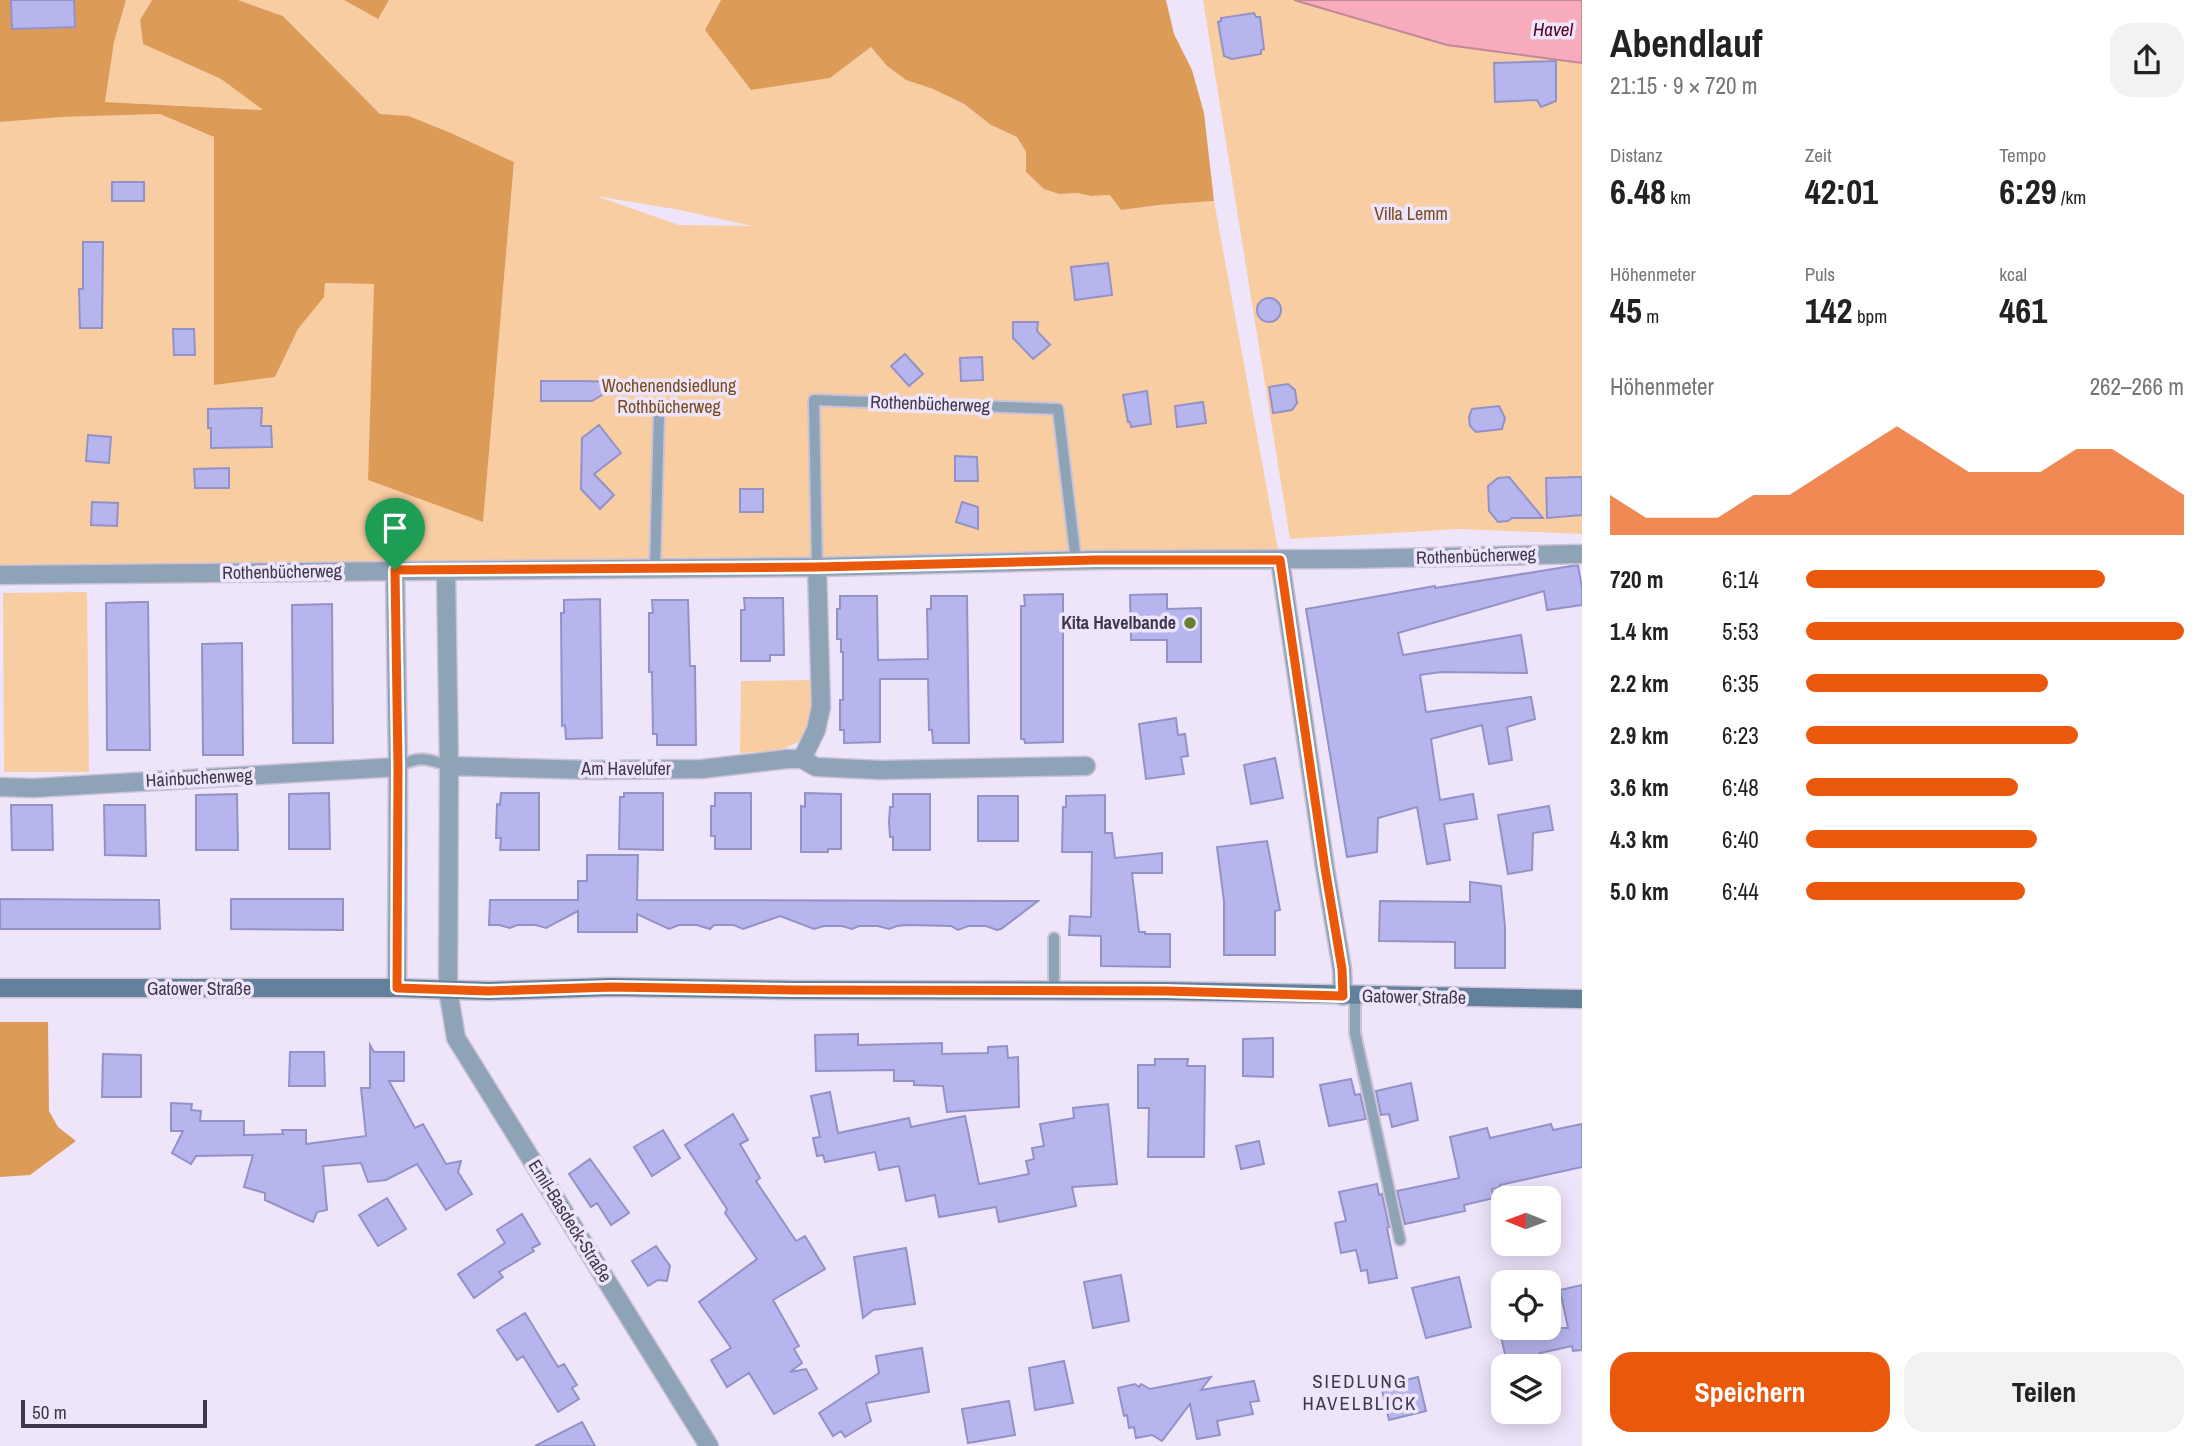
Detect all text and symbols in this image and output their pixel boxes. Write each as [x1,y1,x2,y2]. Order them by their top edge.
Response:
water label: Havel [1533,16,1573,42]
text: Abendlauf [1610,18,1762,69]
button: share [2110,23,2184,97]
text: 21:15 · 9 × 720 m [1610,70,1757,101]
text: Distanz [1610,142,1663,168]
text: Zeit [1805,142,1832,168]
text: Tempo [1999,142,2046,168]
text: 6.48 [1610,168,1666,215]
text: 42:01 [1805,168,1878,215]
text: 6:29 [1999,168,2057,215]
text: km [1666,184,1691,210]
text: /km [2057,184,2086,210]
park label: Villa Lemm [1374,201,1448,226]
text: Höhenmeter [1610,261,1696,287]
text: Puls [1805,261,1835,287]
text: kcal [1999,261,2027,287]
text: 45 [1610,287,1642,334]
text: 142 [1805,287,1853,334]
text: 461 [1999,287,2047,334]
text: m [1642,303,1659,329]
text: bpm [1853,303,1887,329]
text: Höhenmeter [1610,371,1714,402]
text: 262–266 m [2090,371,2184,402]
park label: Wochenendsiedlung Rothbücherweg [602,373,737,419]
street label: Rothenbücherweg [870,389,991,418]
pin [365,498,425,570]
icon: arrive [376,509,414,547]
street label: Rothenbücherweg [1416,541,1537,570]
street label: Rothenbücherweg [222,558,343,585]
text: 720 m [1610,564,1663,595]
text: 6:14 [1722,564,1759,595]
place label: Kita Havelbande [1061,610,1176,635]
marker: Kita Havelbande [1182,615,1198,631]
text: 1.4 km [1610,616,1669,647]
text: 5:53 [1722,616,1759,647]
text: 2.2 km [1610,668,1669,699]
text: 6:35 [1722,668,1759,699]
text: 2.9 km [1610,720,1669,751]
text: 6:23 [1722,720,1759,751]
street label: Am Havelufer [580,756,671,781]
street label: Hainbuchenweg [145,762,254,793]
text: 3.6 km [1610,772,1669,803]
text: 6:48 [1722,772,1759,803]
text: 4.3 km [1610,824,1669,855]
text: 6:40 [1722,824,1759,855]
text: 5.0 km [1610,876,1669,907]
text: 6:44 [1722,876,1759,907]
street label: Gatower Straße [147,976,251,1001]
street label: Gatower Straße [1362,983,1466,1010]
street label: Emil-Basdeck-Straße [523,1155,618,1287]
north arrow [1491,1186,1561,1256]
map controls [1491,1186,1561,1424]
button: locate [1491,1270,1561,1340]
button: Speichern [1610,1352,1890,1432]
button: Teilen [1904,1352,2184,1432]
button: layers [1491,1354,1561,1424]
district label: SIEDLUNG HAVELBLICK [1303,1368,1417,1416]
scale bar [21,1397,206,1429]
text: 50 m [32,1399,67,1425]

